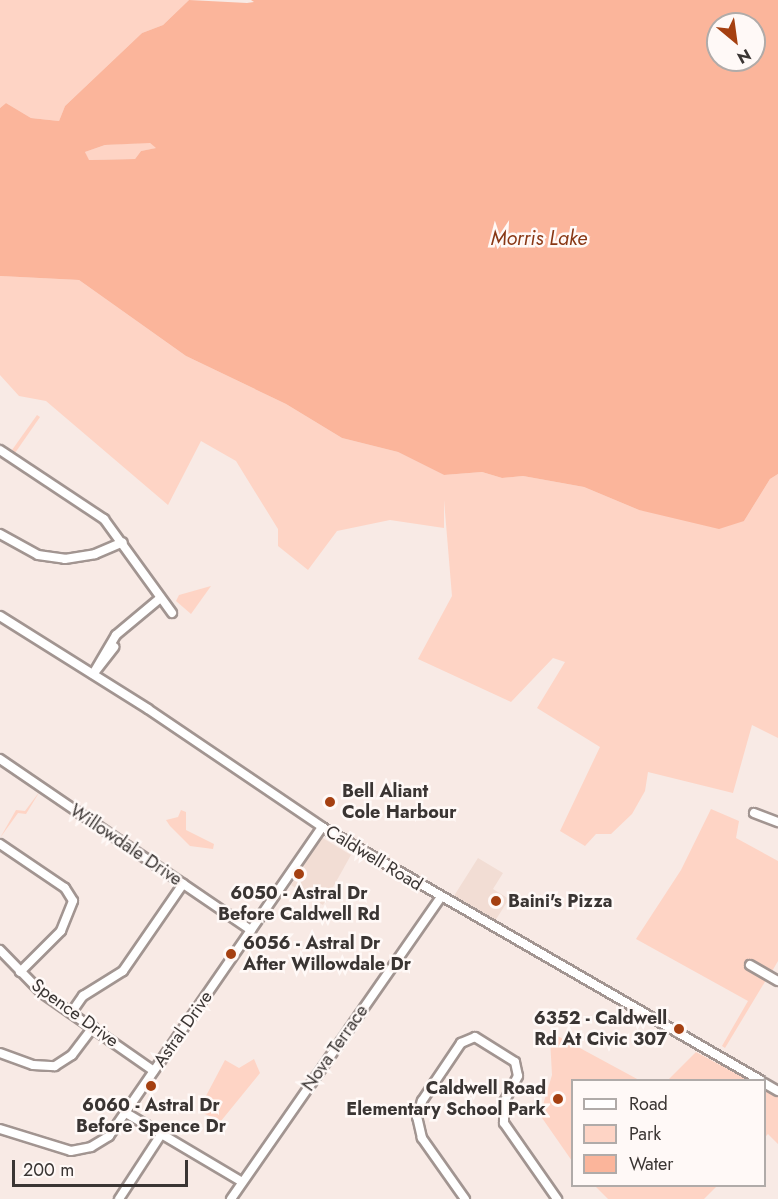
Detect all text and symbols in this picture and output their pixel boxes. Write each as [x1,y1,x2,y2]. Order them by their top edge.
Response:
north arrow [706,12,766,72]
text: N [733,43,755,70]
water label: Morris Lake [491,226,587,250]
place label: Bell Aliant Cole Harbour [342,781,457,824]
marker: Bell Aliant Cole Harbour [323,795,337,809]
street label: Willowdale Drive [66,800,186,890]
street label: Caldwell Road [322,821,426,895]
marker: 6050 - Astral Dr Before Caldwell Rd [292,867,306,881]
place label: 6050 - Astral Dr Before Caldwell Rd [218,883,380,926]
place label: Baini's Pizza [508,890,612,912]
marker: Baini's Pizza [489,894,503,908]
place label: 6056 - Astral Dr After Willowdale Dr [243,933,411,976]
marker: 6056 - Astral Dr After Willowdale Dr [224,947,238,961]
street label: Spence Drive [27,974,123,1052]
street label: Astral Drive [149,987,217,1071]
street label: Nova Terrace [297,1001,373,1095]
place label: 6352 - Caldwell Rd At Civic 307 [534,1008,667,1050]
marker: 6352 - Caldwell Rd At Civic 307 [672,1022,686,1036]
place label: Caldwell Road Elementary School Park [346,1078,546,1120]
marker: 6060 - Astral Dr Before Spence Dr [144,1079,158,1093]
legend [571,1079,766,1187]
text: Road [629,1091,668,1117]
marker: Caldwell Road Elementary School Park [551,1092,565,1106]
place label: 6060 - Astral Dr Before Spence Dr [76,1095,226,1138]
text: Park [629,1121,661,1147]
scale bar [15,1148,190,1186]
text: Water [629,1151,673,1177]
text: 200 m [23,1157,74,1183]

